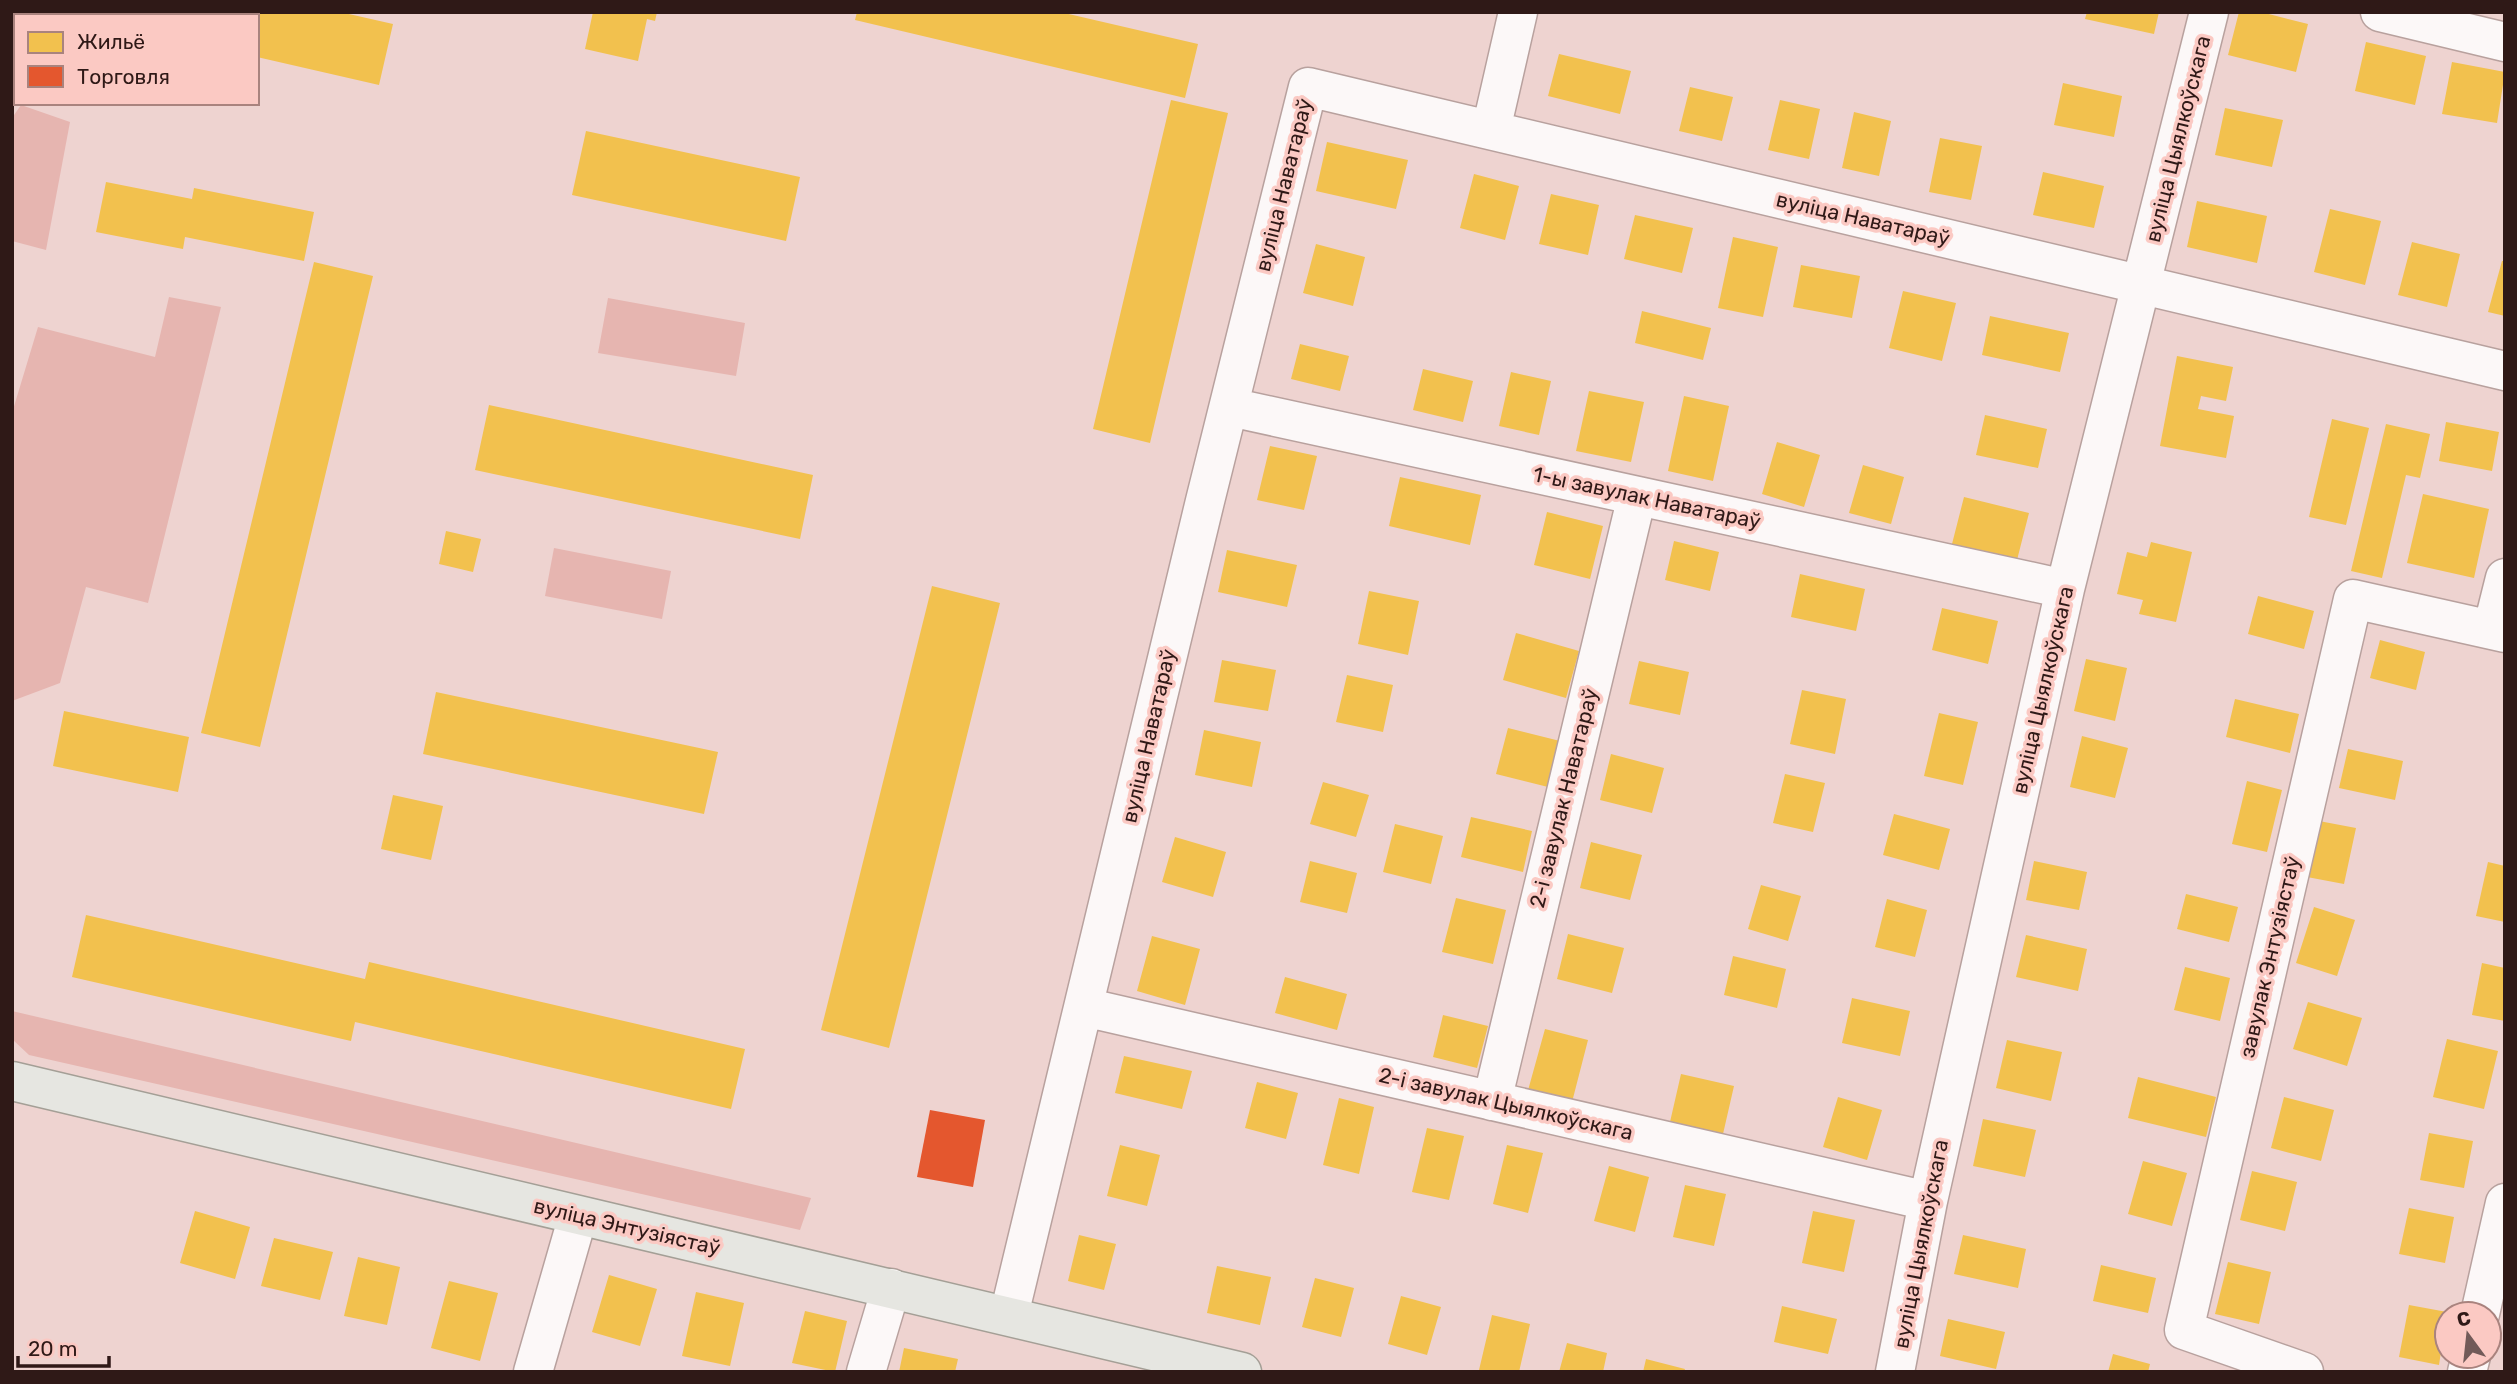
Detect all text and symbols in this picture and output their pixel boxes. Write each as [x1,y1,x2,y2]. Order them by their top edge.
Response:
legend [14,14,259,105]
text: Жильё [77,29,145,54]
street label: вуліца Цыялкоўскага [2140,33,2215,245]
text: Торговля [77,64,170,89]
street label: вуліца Наватараў [1250,96,1317,274]
street label: вуліца Наватараў [1774,186,1952,251]
street label: 1-ы завулак Наватараў [1531,461,1763,534]
street label: вуліца Цыялкоўскага [2006,584,2079,796]
street label: вуліца Наватараў [1116,647,1181,825]
street label: 2-і завулак Наватараў [1524,686,1603,910]
street label: завулак Энтузіястаў [2234,854,2305,1060]
street label: 2-і завулак Цыялкоўскага [1377,1062,1636,1145]
street label: вуліца Цыялкоўскага [1888,1137,1953,1350]
street label: вуліца Энтузіястаў [531,1193,723,1260]
north arrow [2433,1300,2503,1370]
text: С [2454,1306,2473,1332]
scale bar [18,1324,108,1368]
text: 20 m [28,1336,77,1361]

